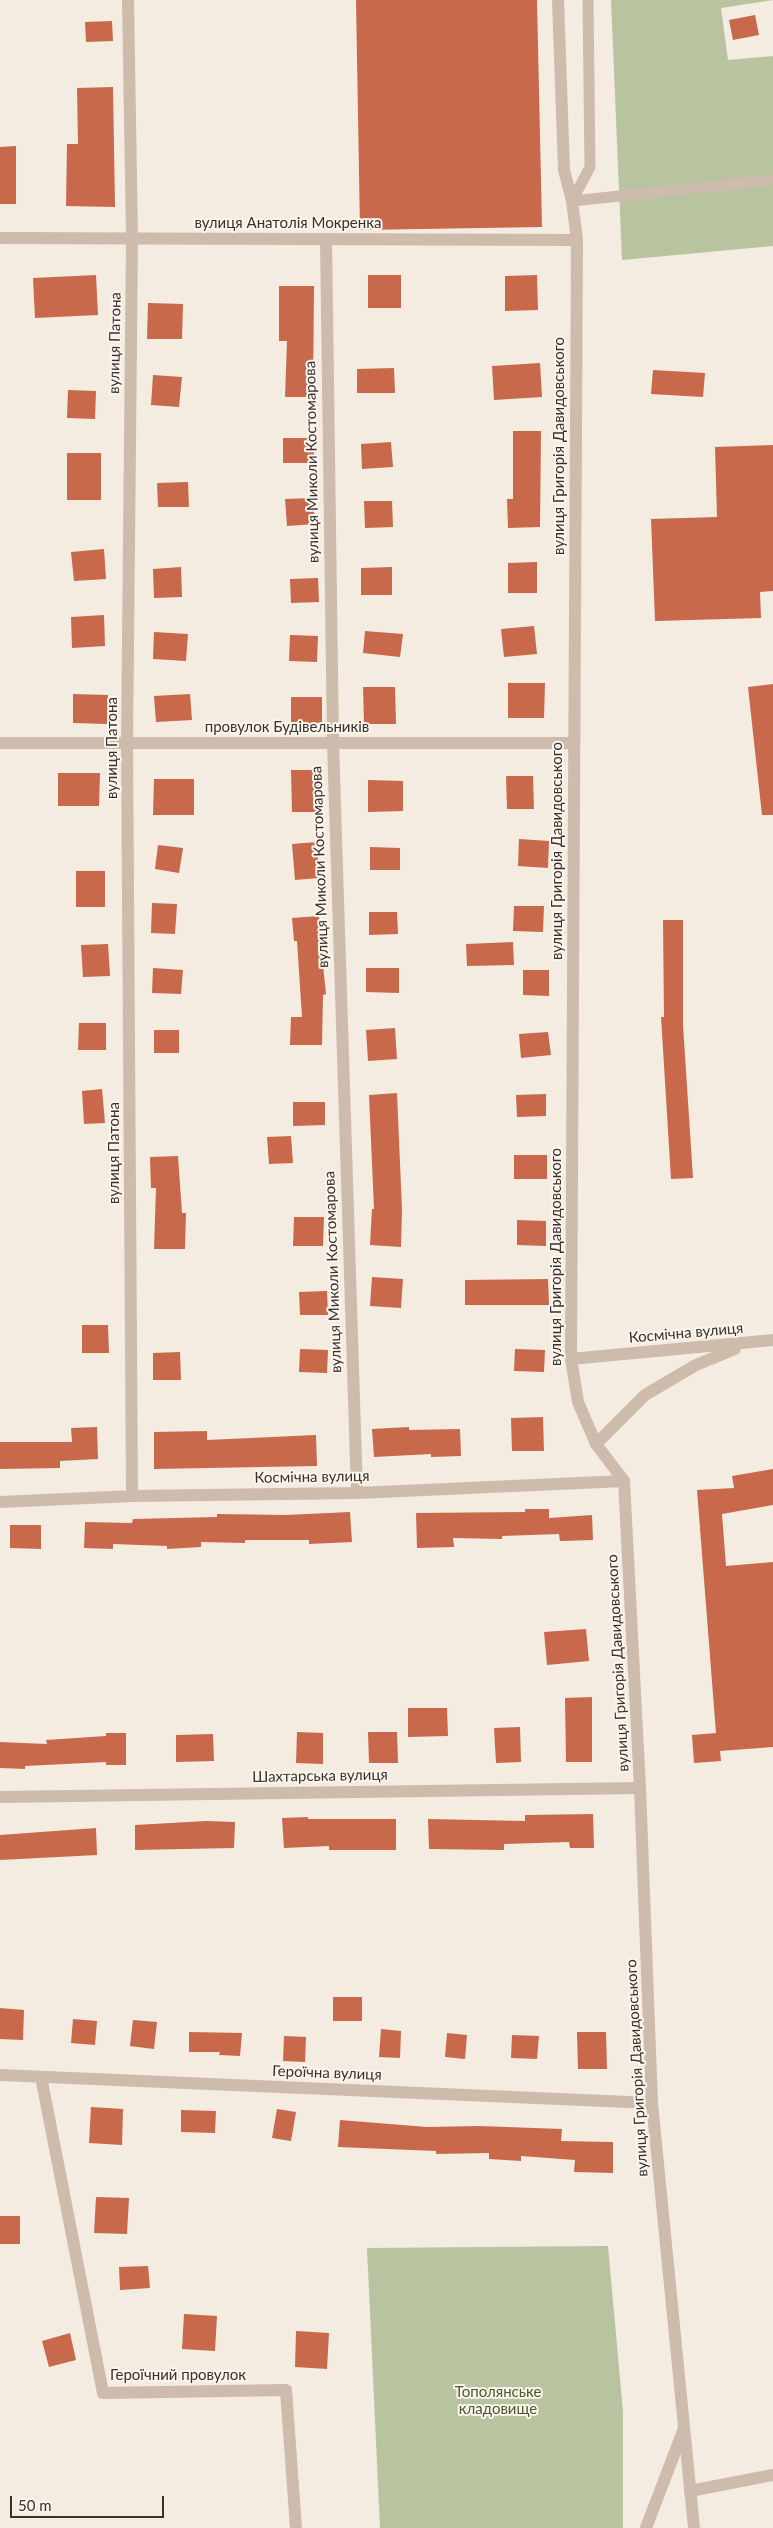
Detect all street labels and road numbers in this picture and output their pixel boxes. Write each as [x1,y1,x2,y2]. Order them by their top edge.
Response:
street label: вулиця Анатолія Мокренка [195,214,381,232]
street label: вулиця Патона [105,292,125,394]
street label: вулиця Григорія Давидовського [550,337,568,555]
street label: вулиця Миколи Костомарова [301,361,323,563]
street label: вулиця Патона [103,697,121,799]
street label: провулок Будівельників [205,718,369,736]
street label: вулиця Григорія Давидовського [548,742,566,960]
street label: вулиця Миколи Костомарова [307,766,333,968]
street label: вулиця Патона [105,1102,123,1204]
street label: вулиця Григорія Давидовського [547,1148,565,1366]
street label: вулиця Миколи Костомарова [320,1171,346,1373]
street label: Космічна вулиця [628,1319,744,1347]
street label: Космічна вулиця [254,1467,370,1487]
street label: вулиця Григорія Давидовського [603,1554,633,1772]
street label: Шахтарська вулиця [252,1766,388,1786]
street label: вулиця Григорія Давидовського [622,1959,652,2177]
street label: Героїчна вулиця [272,2062,382,2084]
street label: Героїчний провулок [110,2366,246,2384]

